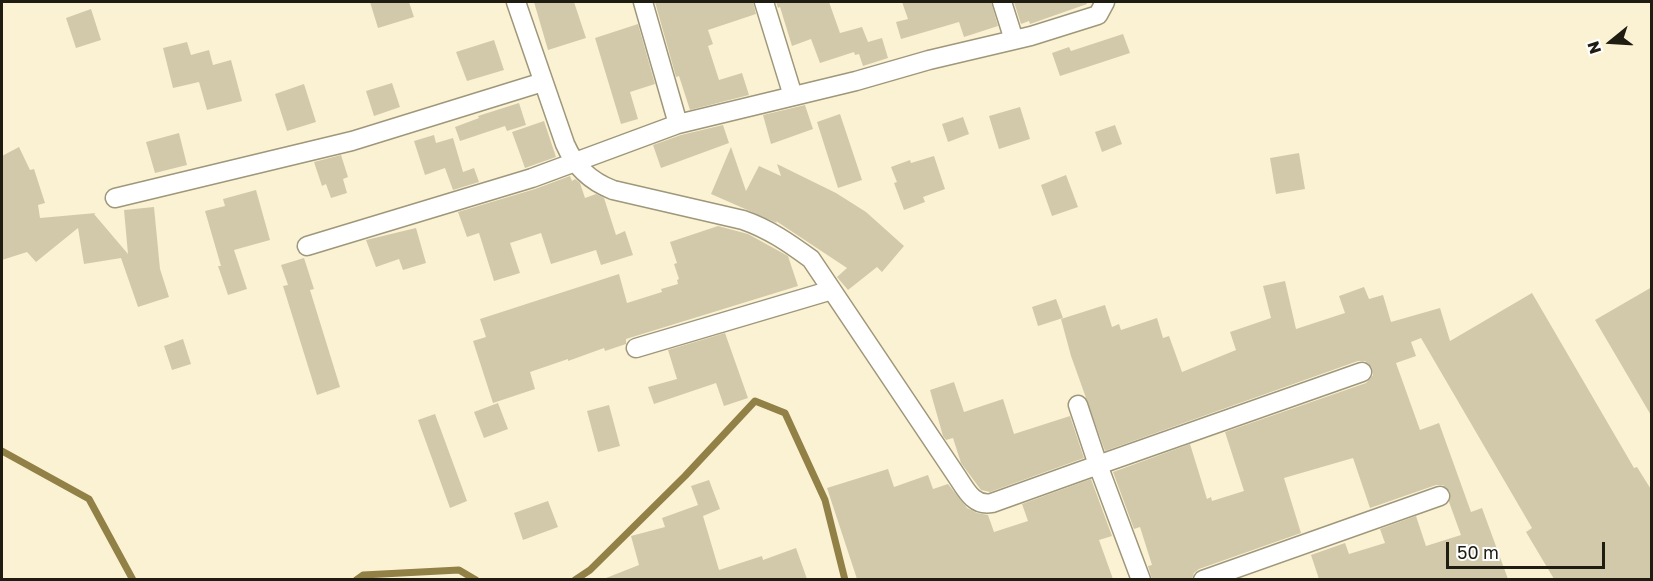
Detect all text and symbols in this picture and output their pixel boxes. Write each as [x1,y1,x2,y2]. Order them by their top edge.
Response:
north arrow [1581,12,1641,72]
text: N [1582,39,1605,56]
scale bar [1449,530,1608,568]
text: 50 m [1457,541,1499,563]

